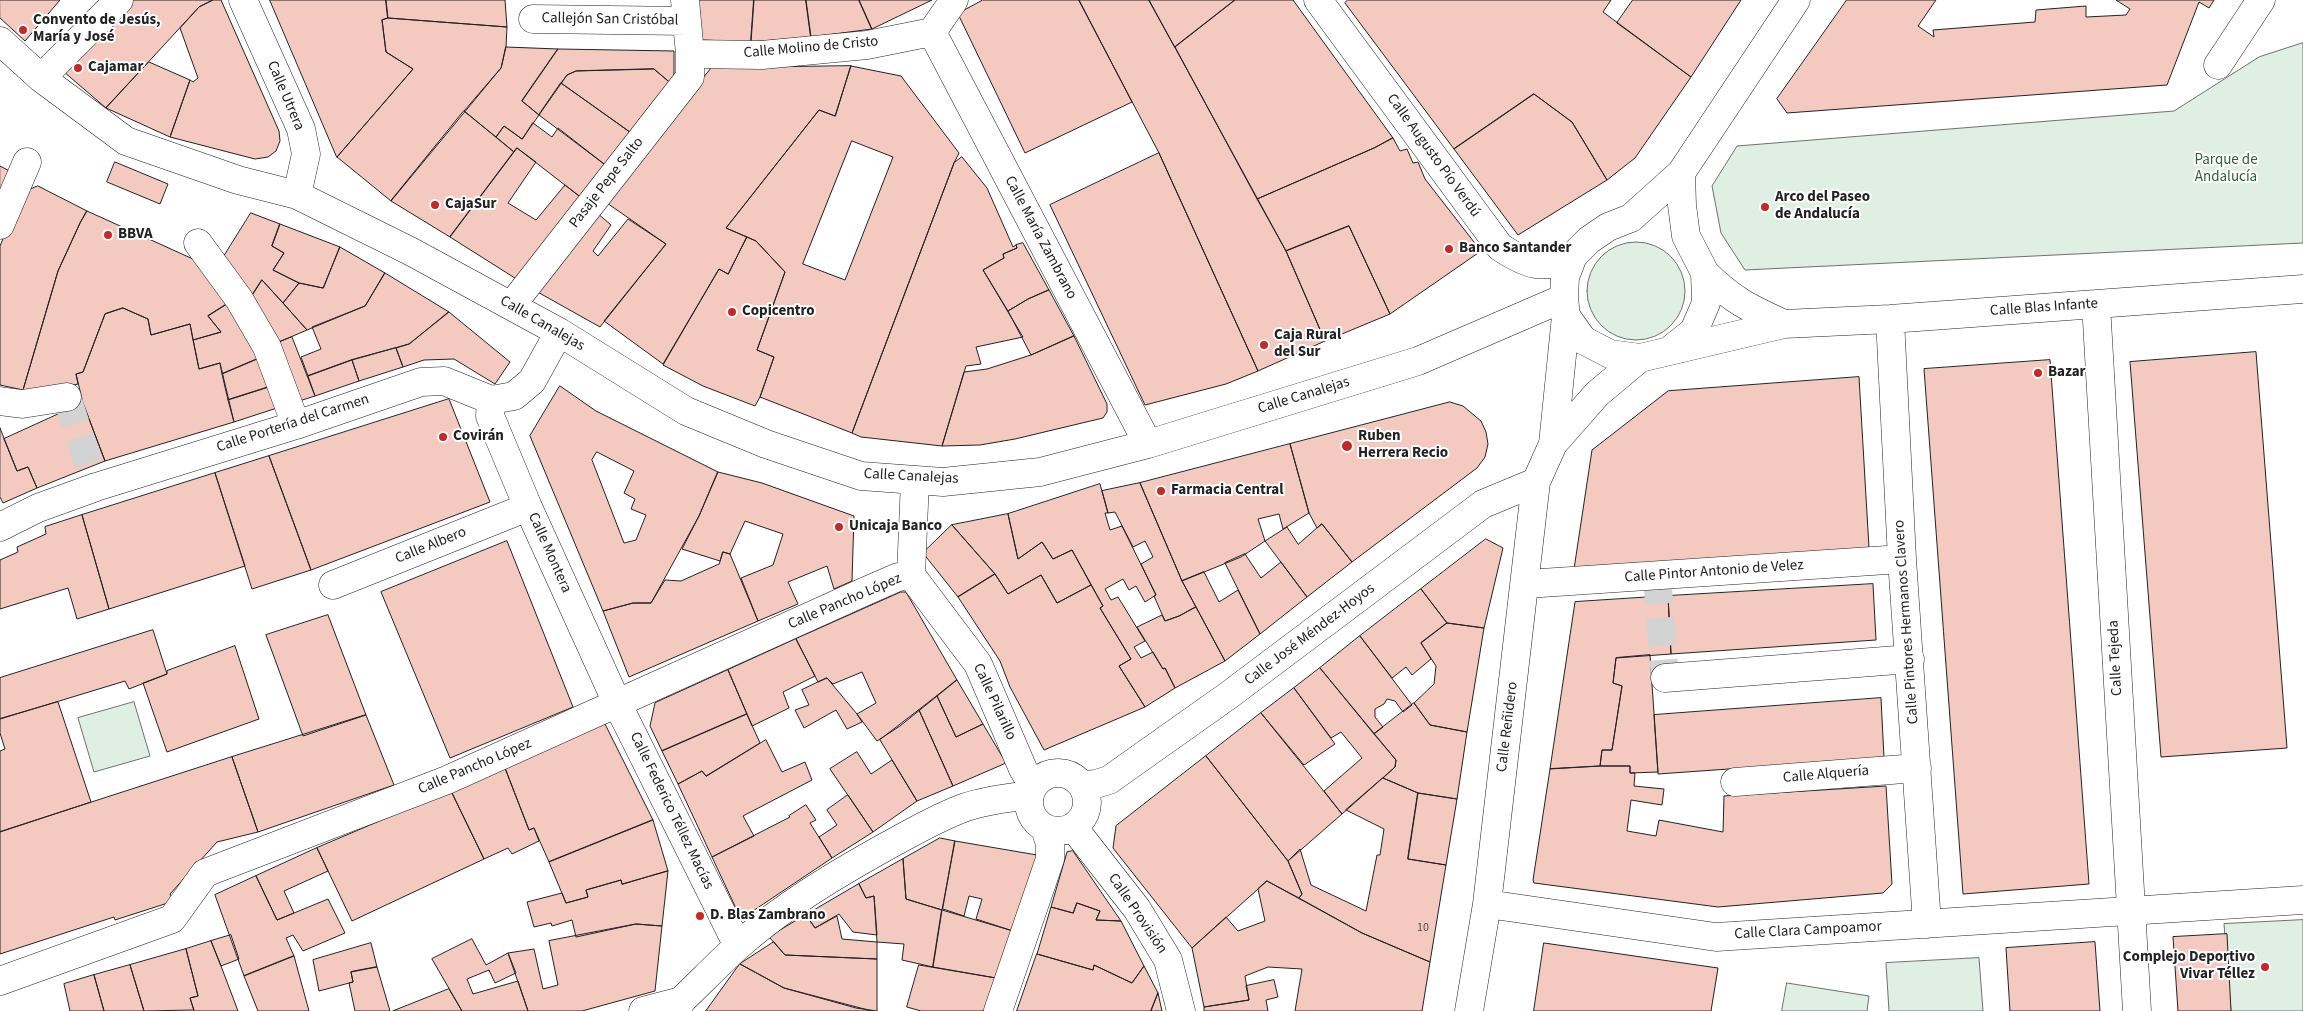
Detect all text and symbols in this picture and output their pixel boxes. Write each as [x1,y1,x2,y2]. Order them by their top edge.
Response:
street label: Callejón San Cristóbal [541,10,679,30]
place label: Convento de Jesús, María y José [33,12,161,47]
marker: Convento de Jesús, María y José [17,24,29,36]
street label: Calle Molino de Cristo [743,33,879,63]
street label: Calle Utrera [262,58,308,134]
place label: Cajamar [88,59,143,77]
marker: Cajamar [72,62,84,74]
street label: Calle Augusto Pío Verdú [1382,91,1484,221]
street label: Pasaje Pepe Salto [566,134,648,232]
park label: Parque de Andalucía [2194,152,2258,187]
street label: Calle María Zambrano [1000,173,1080,303]
place label: Arco del Paseo de Andalucía [1775,189,1870,224]
place label: CajaSur [445,196,497,214]
marker: CajaSur [429,199,441,211]
marker: Arco del Paseo de Andalucía [1759,201,1771,213]
place label: BBVA [118,226,153,244]
marker: BBVA [102,229,114,241]
place label: Banco Santander [1459,240,1572,258]
marker: Banco Santander [1443,243,1455,255]
street label: Calle Canalejas [496,292,588,356]
street label: Calle Blas Infante [1990,295,2098,321]
place label: Copicentro [742,303,815,321]
marker: Copicentro [726,306,738,318]
place label: Caja Rural del Sur [1274,327,1341,362]
marker: Caja Rural del Sur [1258,339,1270,351]
place label: Bazar [2048,364,2086,382]
marker: Bazar [2032,367,2044,379]
street label: Calle Canalejas [1256,374,1352,418]
street label: Calle Portería del Carmen [214,391,372,457]
place label: Covirán [453,428,504,446]
place label: Ruben Herrera Recio [1358,428,1448,463]
marker: Covirán [437,431,449,443]
marker: Ruben Herrera Recio [1340,439,1354,453]
street label: Calle Canalejas [863,466,959,488]
place label: Farmacia Central [1171,482,1284,500]
marker: Farmacia Central [1155,485,1167,497]
street label: Calle Montera [523,510,575,596]
place label: Unicaja Banco [849,518,942,536]
street label: Calle Pintores Hermanos Clavero [1891,519,1923,725]
marker: Unicaja Banco [833,521,845,533]
street label: Calle Albero [393,524,469,568]
street label: Calle Pintor Antonio de Velez [1624,557,1804,587]
street label: Calle Pancho López [786,570,904,634]
street label: Calle José Méndez-Hoyos [1241,580,1379,690]
street label: Calle Tejeda [2105,620,2127,696]
street label: Calle Pilarillo [968,661,1020,743]
street label: Calle Reñidero [1494,681,1522,773]
street label: Calle Federico Téllez Macías [625,729,717,893]
street label: Calle Pancho López [416,735,534,799]
street label: Calle Alquería [1782,762,1870,788]
street label: Calle Provisión [1104,870,1170,958]
place label: D. Blas Zambrano [710,907,826,925]
marker: D. Blas Zambrano [694,910,706,922]
street label: Calle Clara Campoamor [1734,918,1882,944]
house number: 10 [1417,921,1429,935]
place label: Complejo Deportivo Vivar Téllez [2123,949,2255,984]
marker: Complejo Deportivo Vivar Téllez [2259,961,2271,973]

